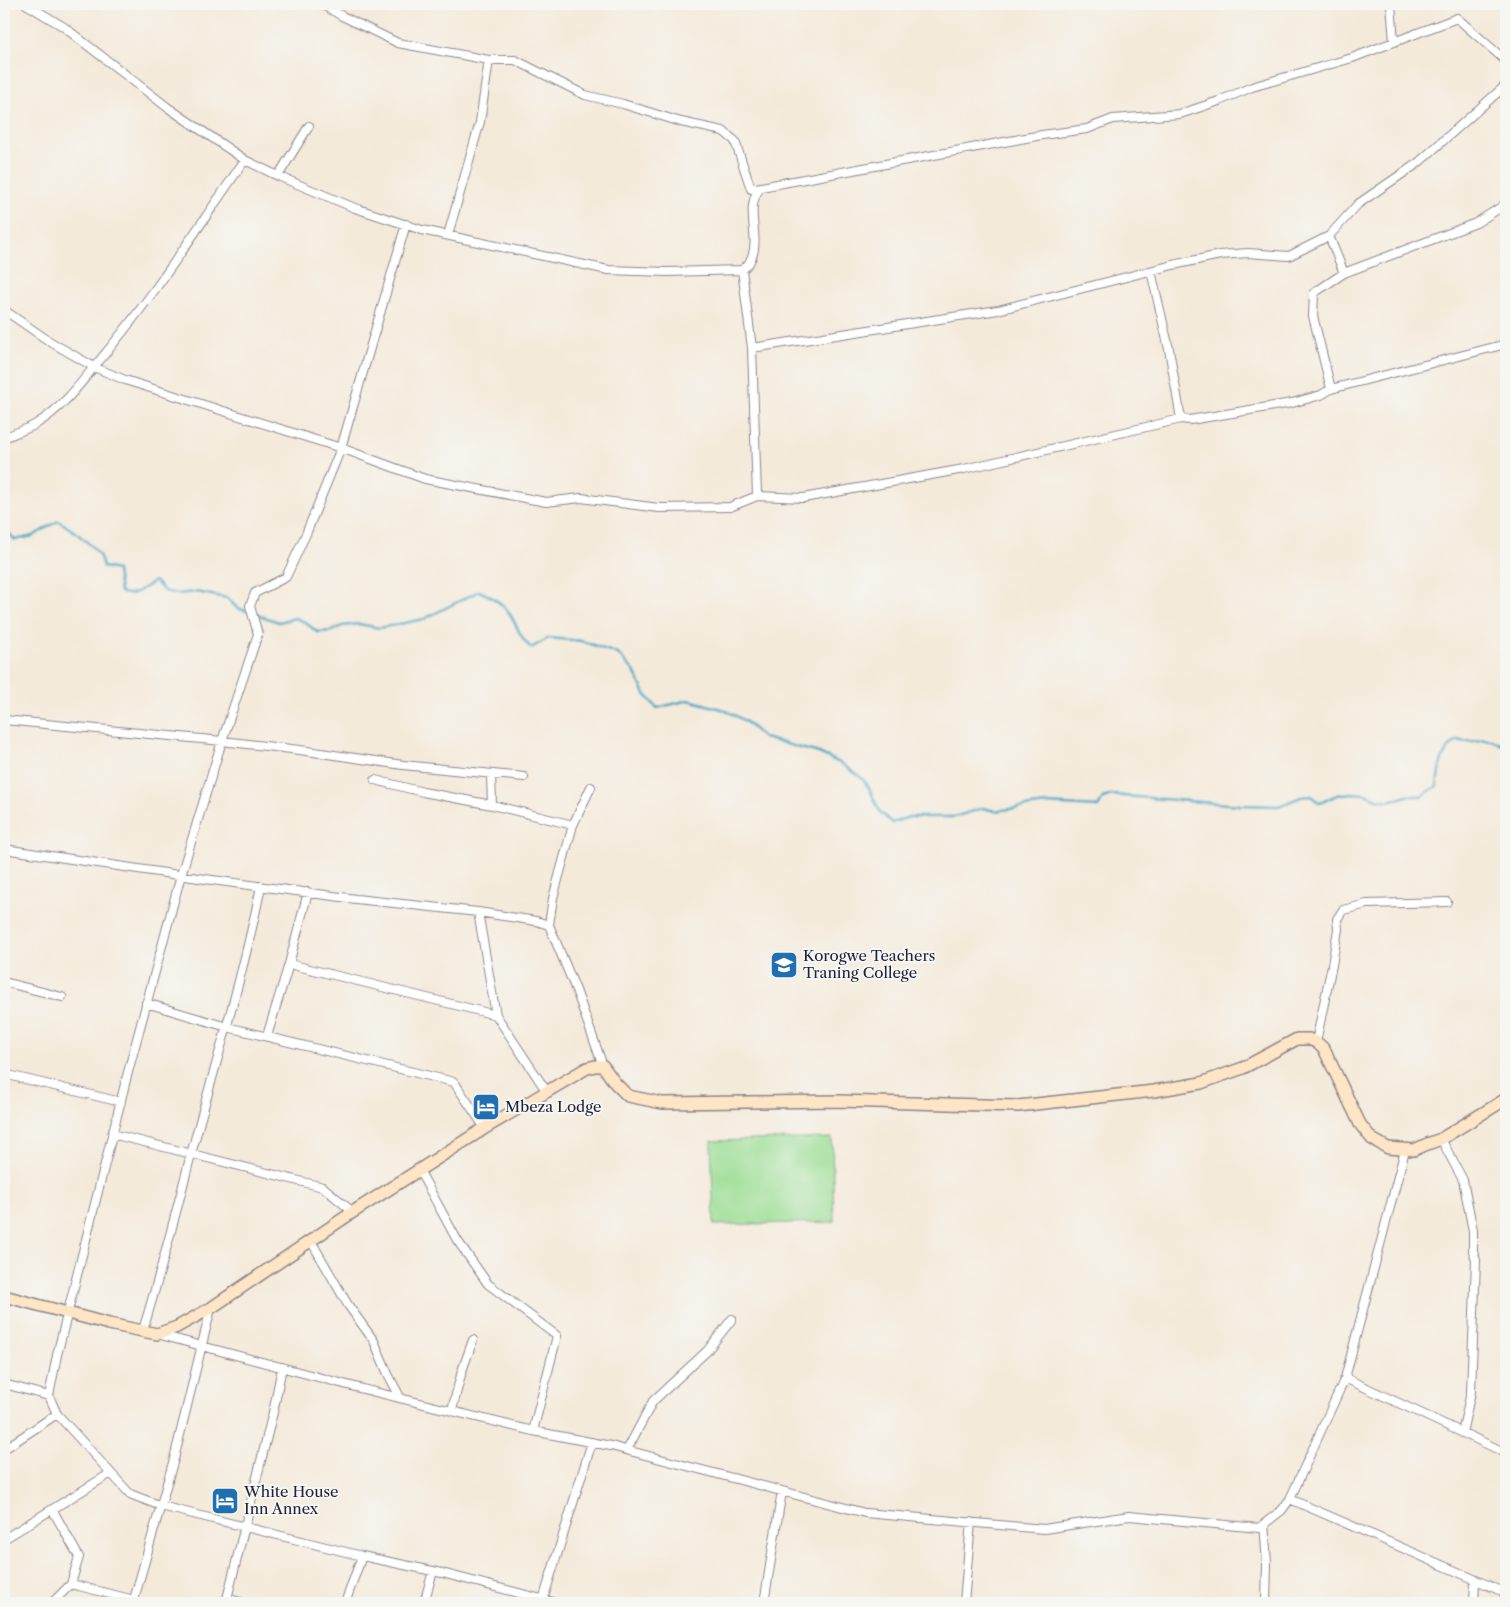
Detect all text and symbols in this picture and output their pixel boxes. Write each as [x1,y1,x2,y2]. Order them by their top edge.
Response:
place label: Korogwe Teachers Traning College [803,946,935,982]
school or university icon: Korogwe Teachers Traning College [769,950,799,980]
hotel icon: Mbeza Lodge [471,1092,501,1122]
place label: Mbeza Lodge [505,1097,601,1116]
place label: White House Inn Annex [243,1482,338,1518]
hotel icon: White House Inn Annex [210,1486,240,1516]

